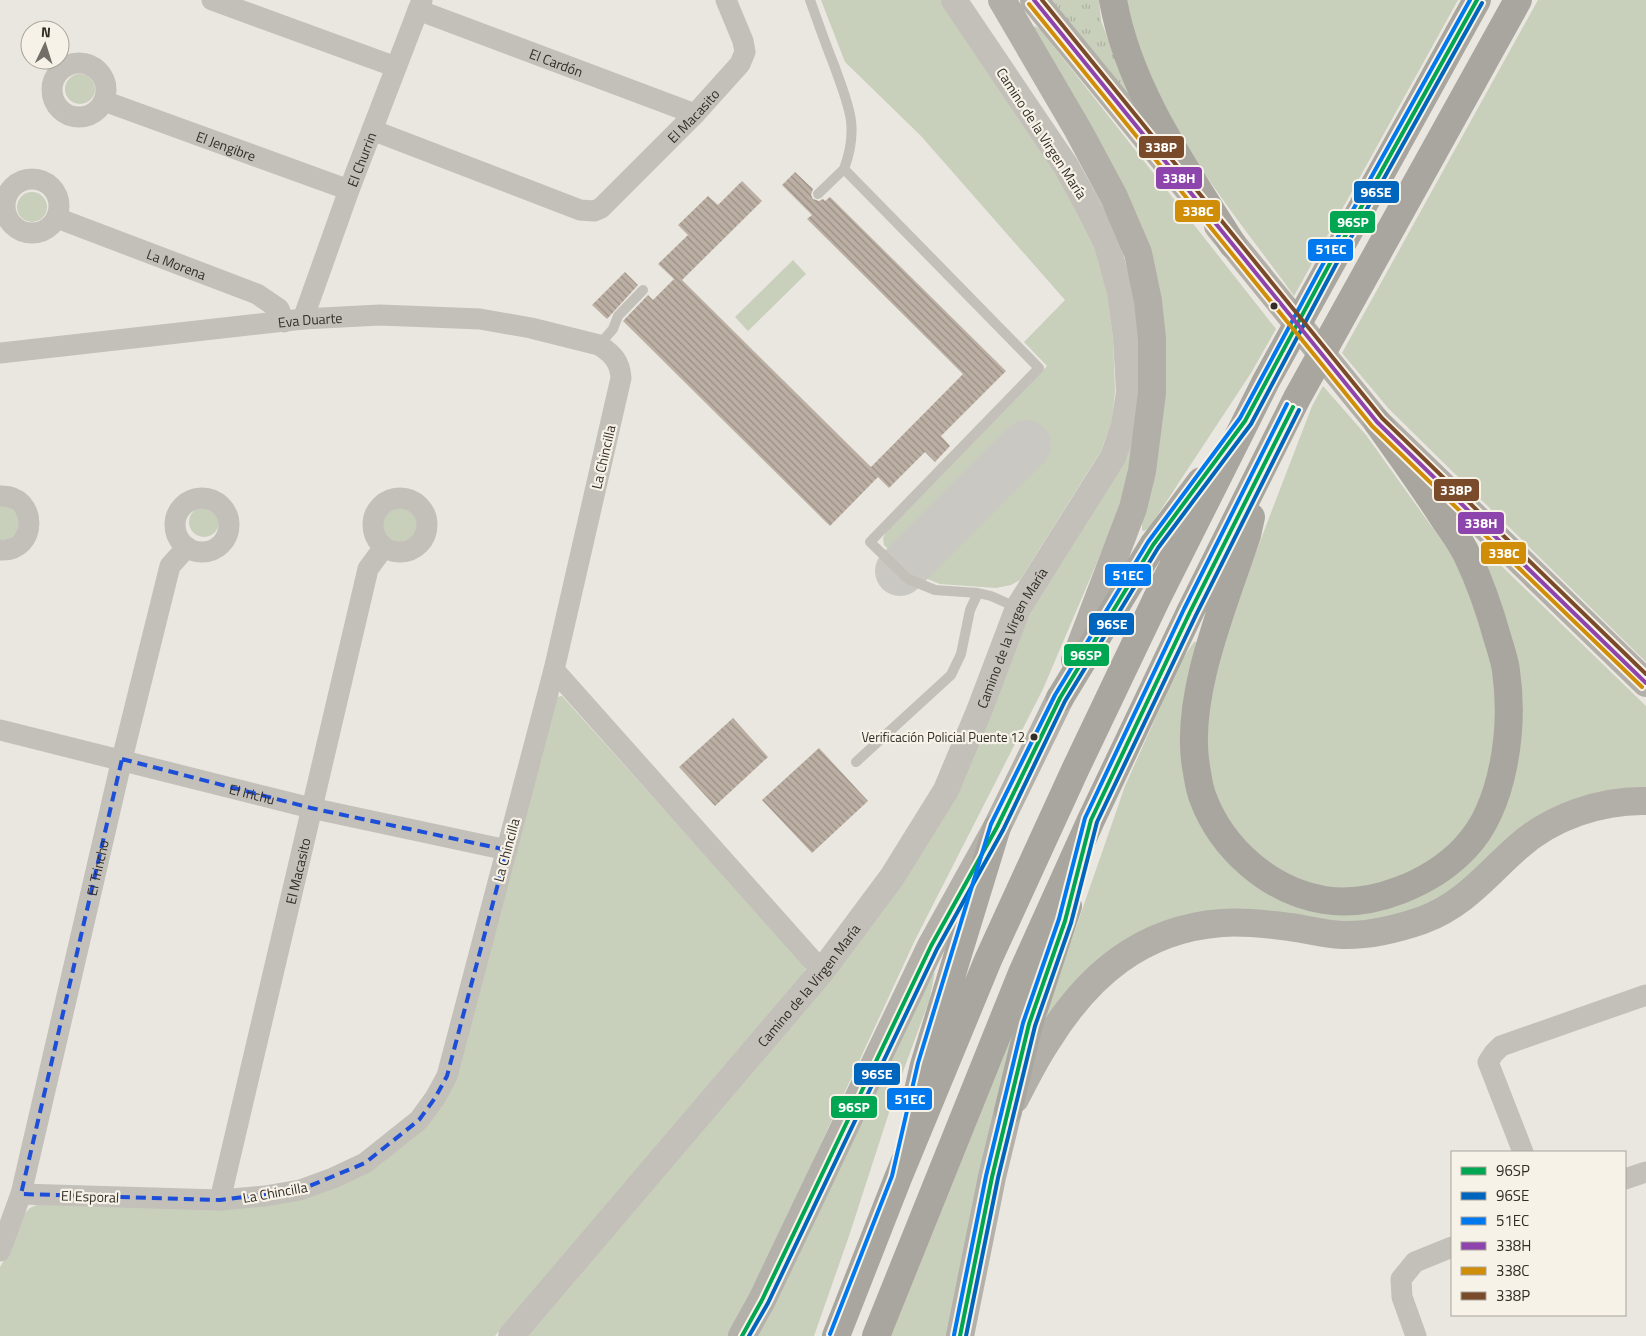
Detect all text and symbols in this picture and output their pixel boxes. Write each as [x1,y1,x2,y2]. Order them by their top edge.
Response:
north arrow [20,20,70,70]
text: N [40,21,52,42]
street label: El Cardón [527,42,586,82]
street label: Camino de la Virgen María [992,63,1092,203]
street label: El Macasito [662,84,724,147]
street label: El Jengibre [193,125,259,166]
street label: El Churrin [341,129,381,190]
line badge: 338P [1138,135,1185,159]
text: 338P [1145,136,1177,157]
line badge: 338H [1155,166,1203,190]
text: 338H [1163,167,1196,188]
line badge: 96SE [1353,180,1400,204]
text: 96SE [1360,181,1392,202]
line badge: 338C [1174,199,1221,223]
text: 338C [1182,200,1214,221]
line badge: 96SP [1329,210,1376,234]
text: 96SP [1337,211,1369,232]
line badge: 51EC [1307,238,1354,262]
text: 51EC [1316,238,1347,259]
street label: La Morena [144,243,209,284]
unlabelled marker [1269,301,1279,311]
street label: Eva Duarte [277,306,343,332]
street label: La Chincilla [585,423,621,491]
line badge: 338P [1433,478,1480,502]
text: 338P [1440,479,1472,500]
line badge: 338H [1457,511,1505,535]
text: 338H [1465,512,1498,533]
line badge: 338C [1480,541,1527,565]
text: 338C [1488,542,1520,563]
street label: Camino de la Virgen María [971,563,1052,711]
line badge: 51EC [1104,563,1152,587]
text: 51EC [1113,564,1144,585]
line badge: 96SE [1088,612,1135,636]
text: 96SE [1096,613,1128,634]
line badge: 96SP [1063,643,1110,667]
text: 96SP [1070,644,1102,665]
place label: Verificación Policial Puente 12 [861,727,1025,747]
marker: Verificación Policial Puente 12 [1029,732,1039,742]
street label: El Irichu [227,777,277,809]
street label: La Chincilla [487,816,525,884]
street label: El Macasito [279,835,315,906]
street label: El Trincho [80,838,113,898]
street label: Camino de la Virgen María [752,919,864,1051]
line badge: 96SE [853,1062,901,1086]
text: 96SE [861,1063,893,1084]
line badge: 51EC [886,1087,933,1111]
text: 51EC [895,1088,926,1109]
line badge: 96SP [830,1095,878,1119]
text: 96SP [838,1096,870,1117]
legend [1451,1151,1626,1316]
text: 96SP [1496,1159,1530,1182]
street label: La Chincilla [241,1176,309,1208]
street label: El Esporal [61,1184,119,1208]
text: 96SE [1496,1184,1529,1207]
text: 51EC [1496,1209,1529,1232]
text: 338H [1496,1234,1531,1257]
text: 338C [1496,1259,1529,1282]
text: 338P [1496,1284,1530,1307]

